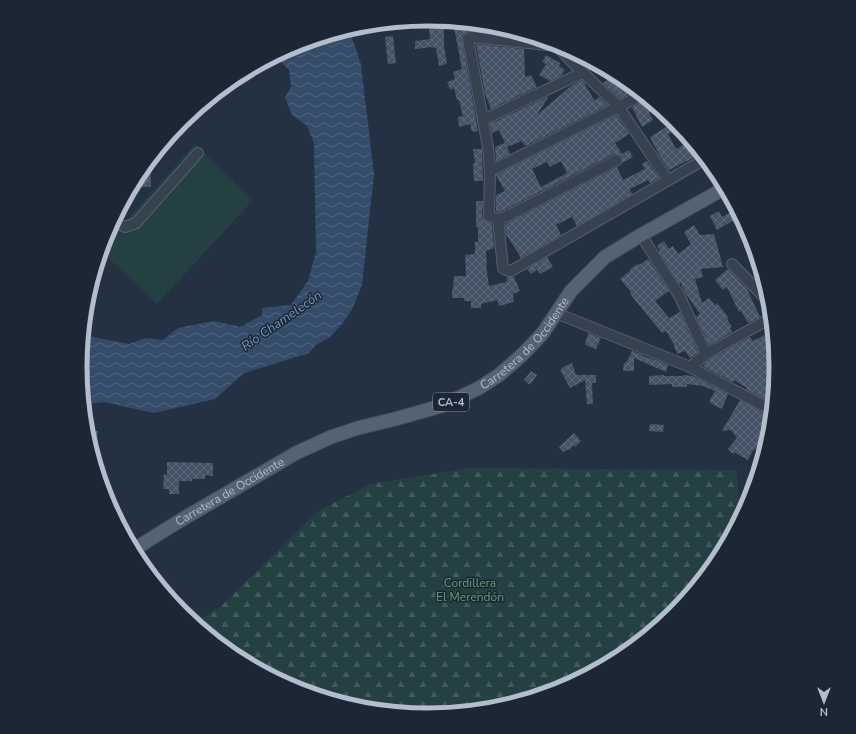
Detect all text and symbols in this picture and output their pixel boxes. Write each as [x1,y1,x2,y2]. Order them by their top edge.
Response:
water label: Río Chamelecón [238,286,325,355]
street label: Carretera de Occidente [477,294,573,393]
road number: CA-4 [433,393,469,411]
street label: Carretera de Occidente [172,454,287,530]
park label: Cordillera El Merendón [436,575,504,605]
north arrow [804,682,844,722]
text: N [820,704,828,719]

